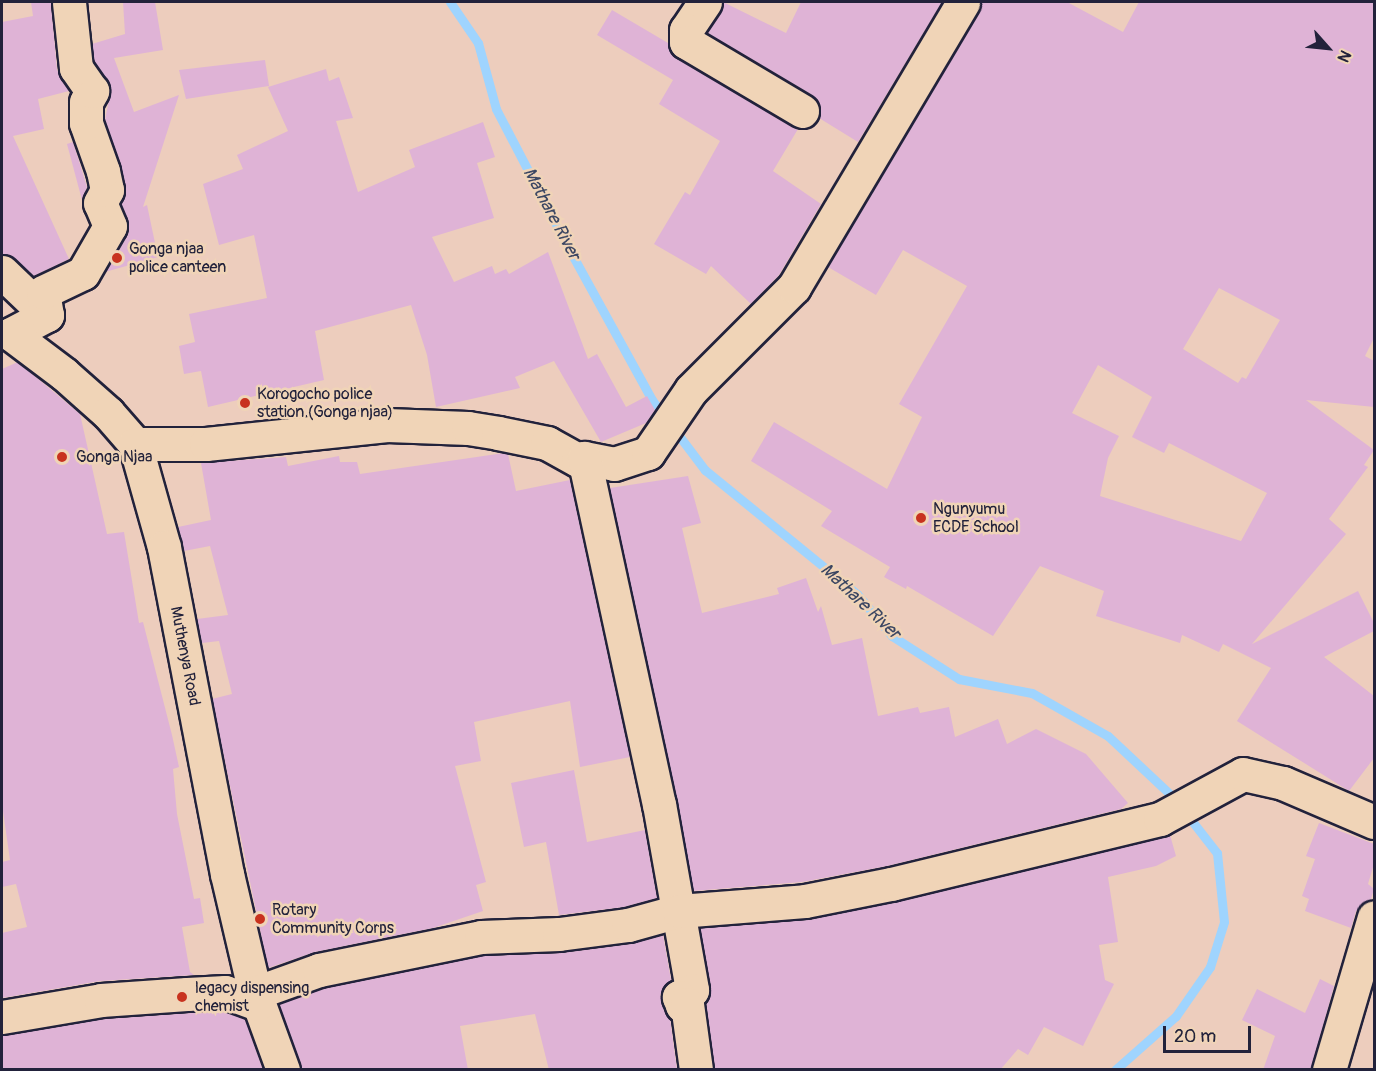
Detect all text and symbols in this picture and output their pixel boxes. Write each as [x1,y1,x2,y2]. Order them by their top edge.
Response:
north arrow [1298,18,1358,78]
text: N [1333,47,1355,66]
water label: Mathare River [518,164,584,264]
place label: Gonga njaa police canteen [129,239,226,277]
marker: Gonga njaa police canteen [110,251,124,265]
place label: Korogocho police station (Gonga njaa) [257,384,393,422]
marker: Korogocho police station (Gonga njaa) [238,396,252,410]
place label: Gonga Njaa [76,447,152,467]
marker: Gonga Njaa [53,448,71,466]
place label: Ngunyumu ECDE School [933,499,1019,537]
marker: Ngunyumu ECDE School [914,511,928,525]
water label: Mathare River [816,560,904,644]
street label: Muthenya Road [166,605,204,707]
place label: Rotary Community Corps [272,900,394,938]
marker: Rotary Community Corps [253,912,267,926]
place label: legacy dispensing chemist [195,978,309,1016]
marker: legacy dispensing chemist [173,988,191,1006]
scale bar [1166,1014,1254,1052]
text: 20 m [1174,1025,1216,1048]

